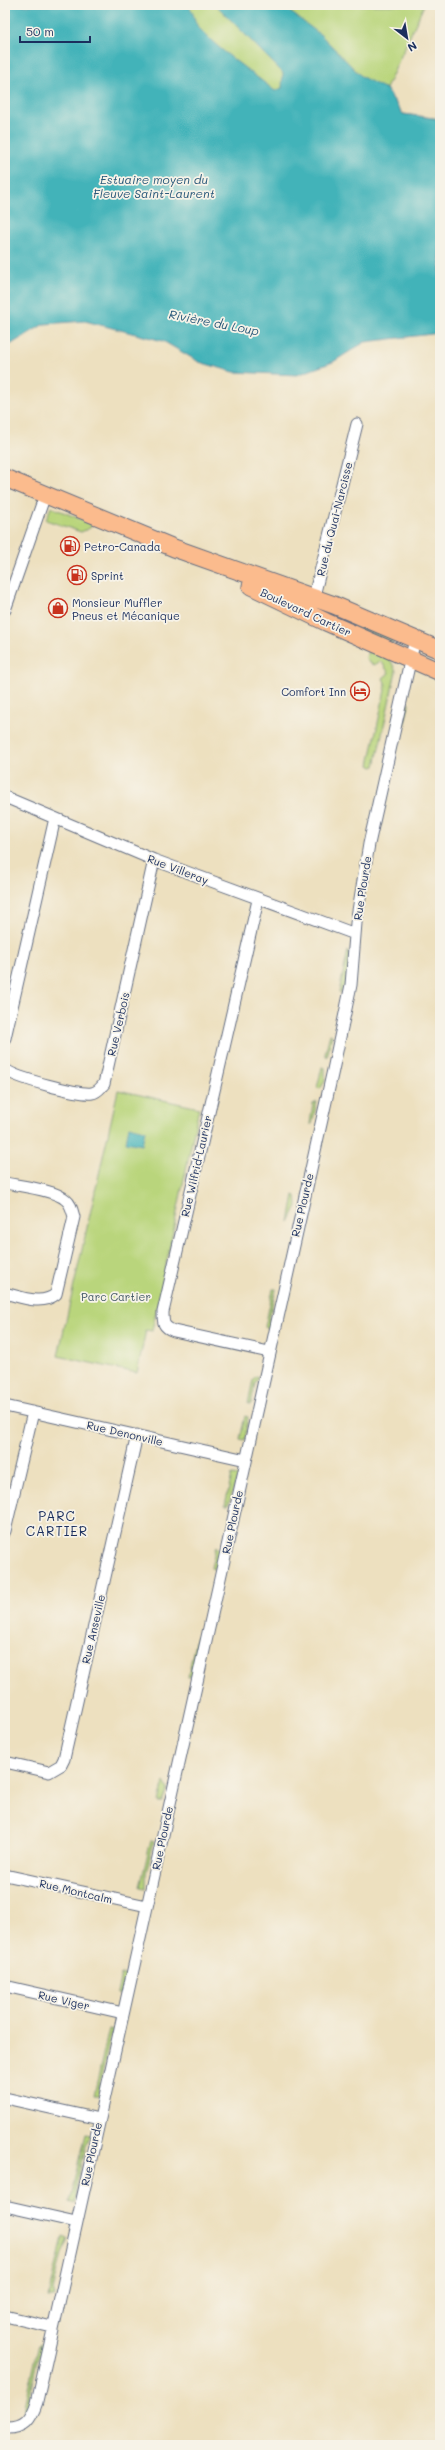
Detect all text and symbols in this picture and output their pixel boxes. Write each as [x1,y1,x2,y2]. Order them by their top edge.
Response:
scale bar [20,18,90,44]
north arrow [387,18,427,58]
text: 50 m [26,23,54,39]
text: N [405,38,420,56]
water label: Estuaire moyen du Fleuve Saint-Laurent [93,171,215,201]
water label: Rivière du Loup [168,305,260,339]
street label: Rue du Quai-Narcisse [313,460,355,578]
fuel station icon: Petro-Canada [59,535,81,557]
place label: Petro-Canada [84,539,161,554]
fuel station icon: Sprint [66,564,88,586]
place label: Sprint [91,568,124,583]
street label: Boulevard Cartier [258,584,354,640]
place label: Monsieur Muffler Pneus et Mécanique [72,595,180,623]
shop icon: Monsieur Muffler Pneus et Mécanique [47,597,69,619]
hotel icon: Comfort Inn [349,680,371,702]
place label: Comfort Inn [281,684,346,699]
street label: Rue Villeray [145,850,211,888]
street label: Rue Plourde [350,855,374,921]
street label: Rue Verbois [103,991,133,1057]
street label: Rue Wilfrid-Laurier [177,1114,215,1218]
street label: Rue Plourde [287,1172,317,1238]
park label: Parc Cartier [81,1289,151,1304]
street label: Rue Denonville [85,1417,165,1449]
street label: Rue Plourde [218,1489,246,1555]
district label: PARC CARTIER [26,1507,88,1539]
street label: Rue Anseville [78,1593,108,1665]
street label: Rue Plourde [148,1805,176,1871]
street label: Rue Montcalm [38,1875,114,1907]
street label: Rue Viger [37,1987,91,2013]
street label: Rue Plourde [77,2121,105,2187]

